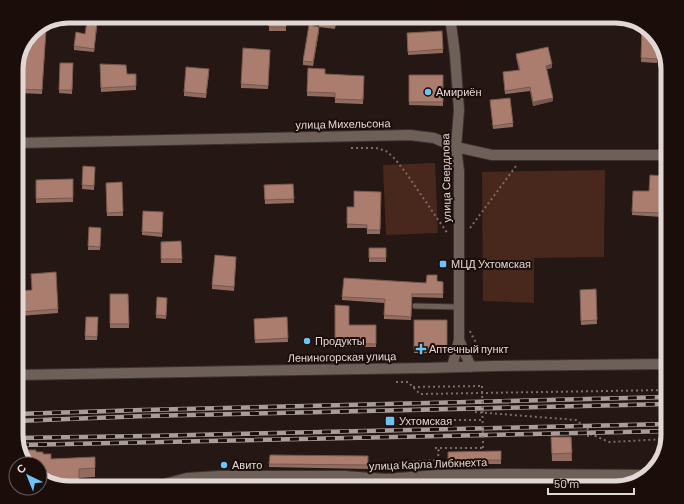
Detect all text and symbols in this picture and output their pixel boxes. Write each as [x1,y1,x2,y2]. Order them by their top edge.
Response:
place label: Амириён [436,85,482,98]
marker: Амириён [423,87,433,97]
street label: улица Михельсона [295,116,391,131]
street label: улица Свердлова [438,133,453,223]
place label: МЦД Ухтомская [451,257,531,270]
marker: МЦД Ухтомская [438,259,448,269]
place label: Продукты [315,334,365,347]
marker: Продукты [302,336,312,346]
place label: Аптечный пункт [429,342,509,355]
marker: Аптечный пункт [416,344,426,354]
street label: Лениногорская улица [287,349,397,364]
place label: Ухтомская [399,414,452,427]
marker: Ухтомская [384,415,396,427]
street label: улица Карла Либкнехта [369,455,488,472]
north arrow [8,456,48,496]
place label: Авито [232,458,262,471]
marker: Авито [219,460,229,470]
text: С [13,461,28,476]
scale bar [548,470,634,496]
text: 50 m [554,476,579,490]

